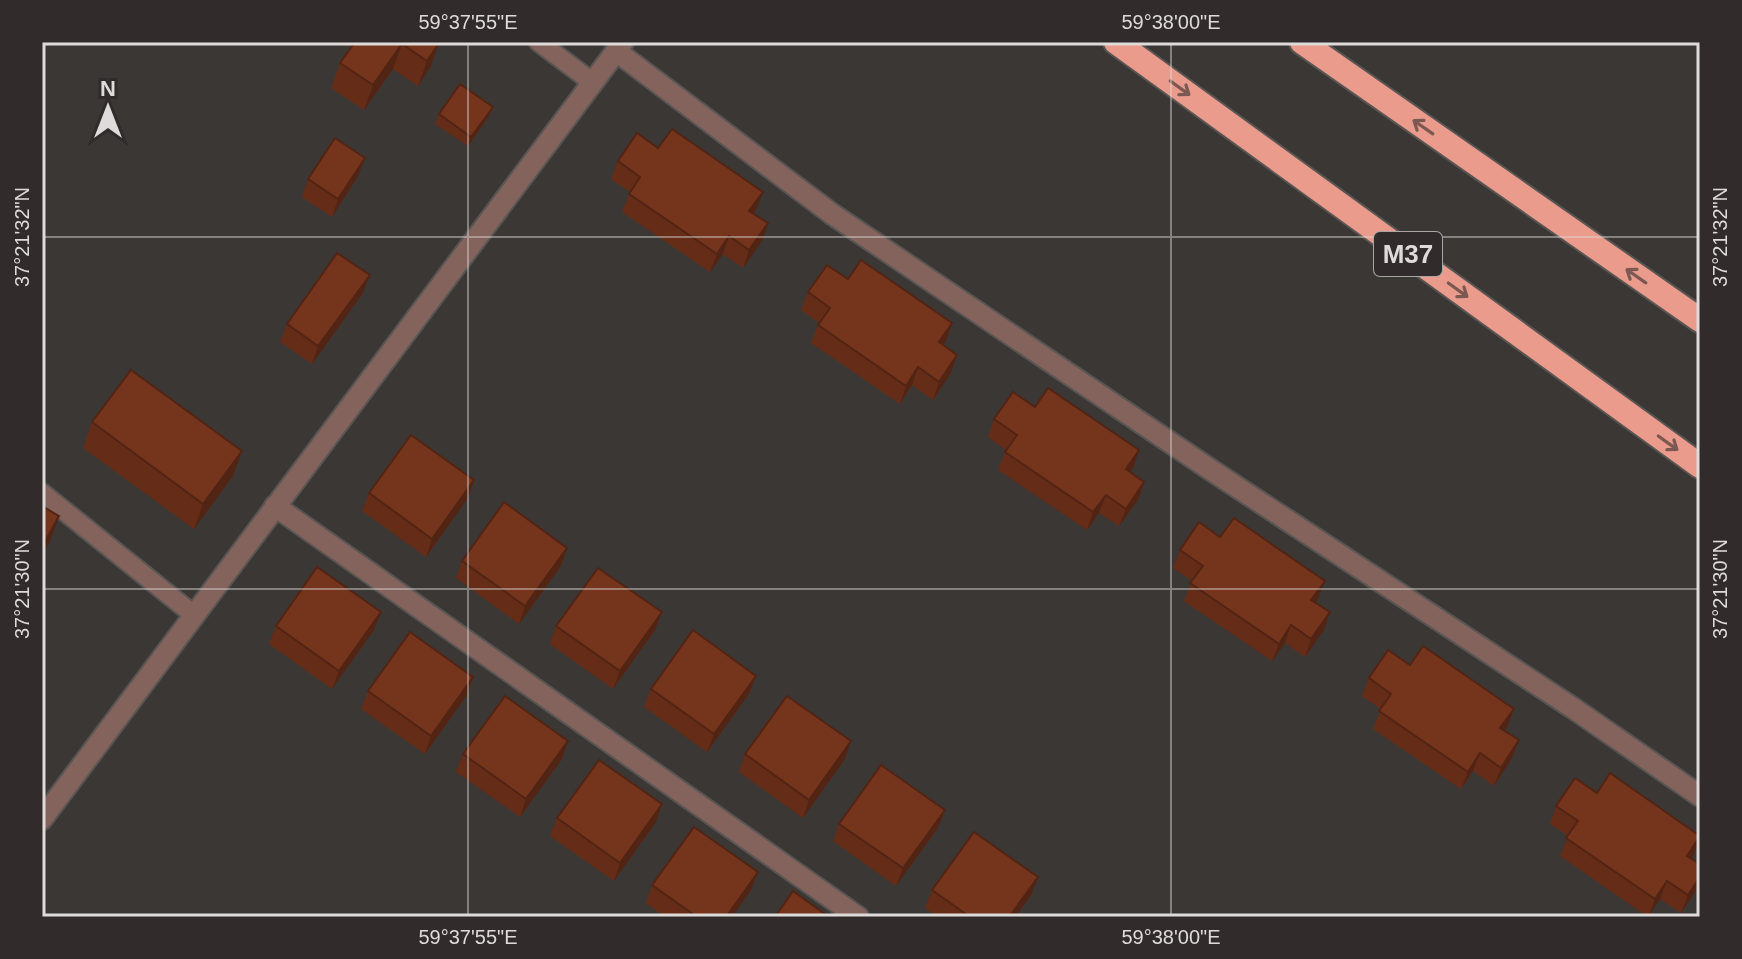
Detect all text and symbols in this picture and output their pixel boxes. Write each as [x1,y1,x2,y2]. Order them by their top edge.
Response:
text: 59°37'55"E [419,11,518,33]
text: 59°38'00"E [1122,11,1221,33]
north arrow [68,68,148,148]
text: N [100,76,116,101]
one-way arrow [1168,80,1190,96]
one-way arrow [1413,119,1435,135]
text: 37°21'32"N [11,187,33,287]
text: 37°21'32"N [1709,187,1731,287]
road number: M37 [1374,232,1442,276]
one-way arrow [1626,268,1648,284]
one-way arrow [1447,281,1468,298]
one-way arrow [1657,434,1679,451]
text: 37°21'30"N [11,539,33,639]
text: 37°21'30"N [1709,539,1731,639]
text: 59°37'55"E [419,926,518,948]
text: 59°38'00"E [1122,926,1221,948]

